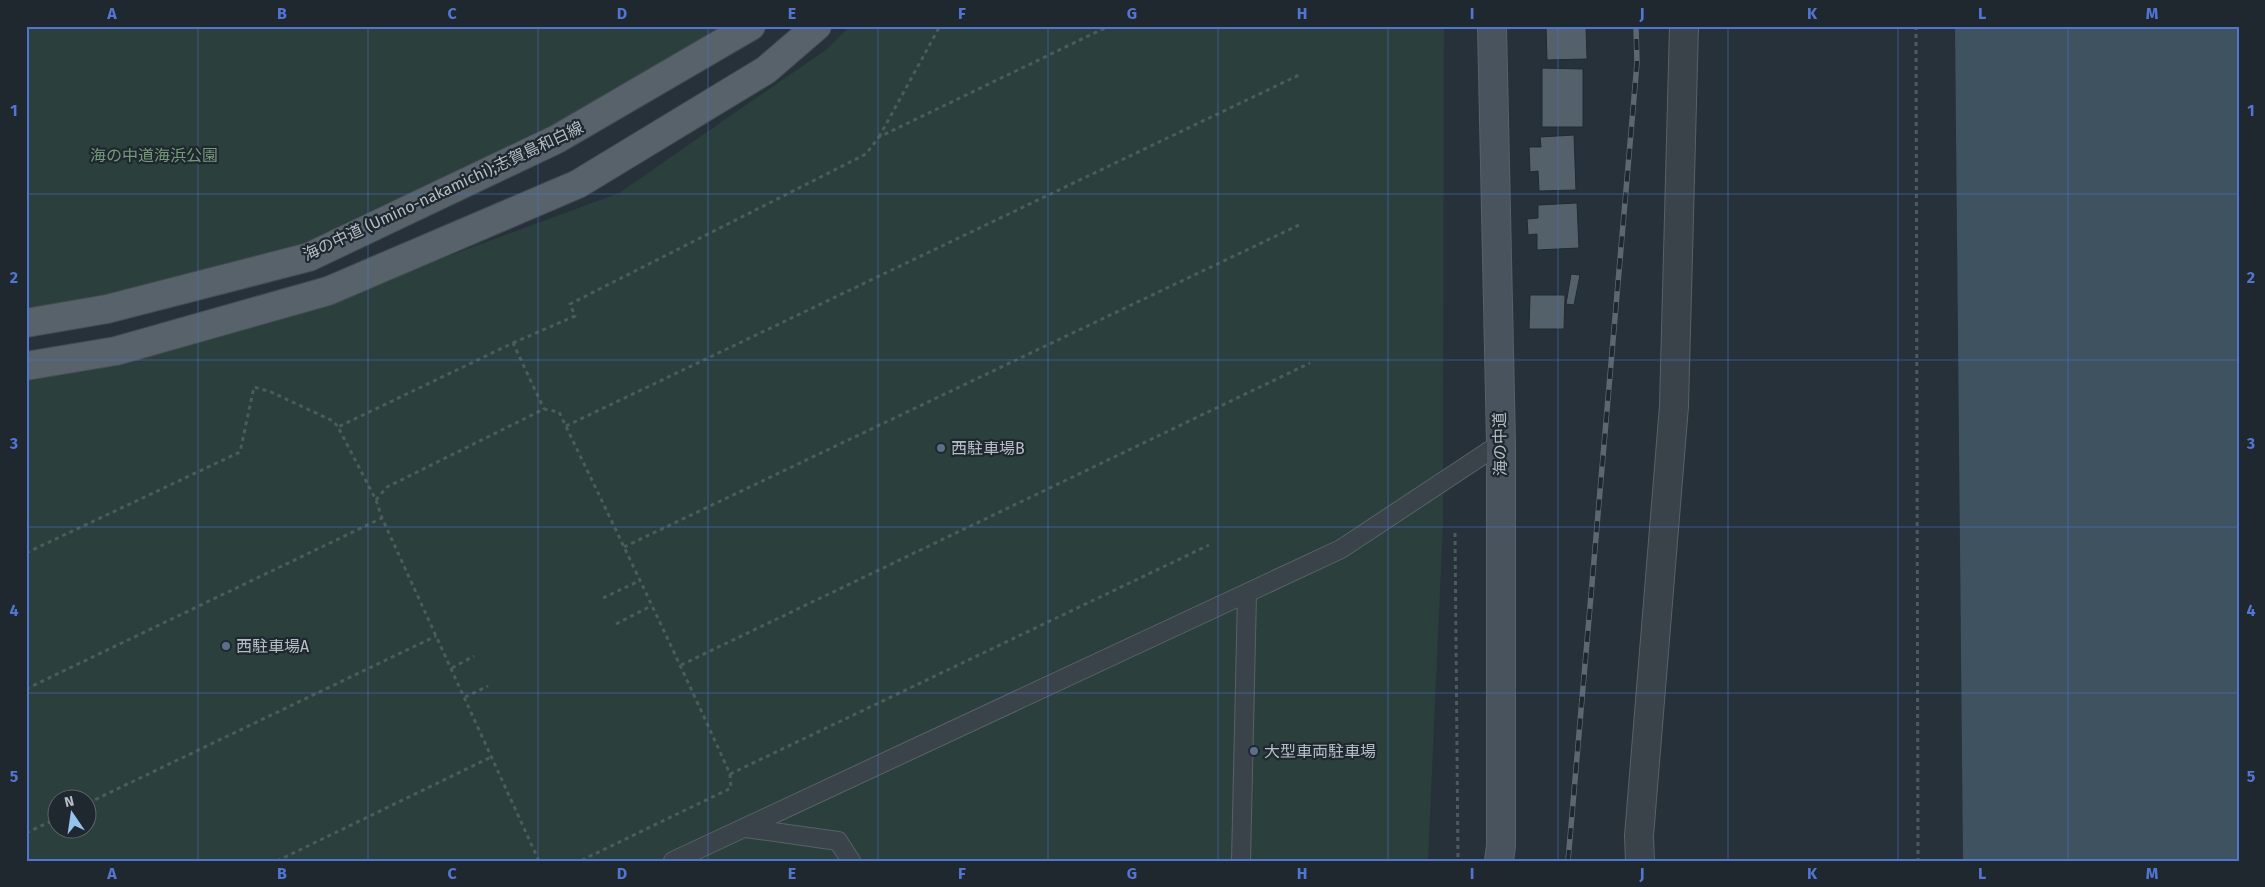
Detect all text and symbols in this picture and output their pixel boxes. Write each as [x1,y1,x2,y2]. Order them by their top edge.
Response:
text: A [106,4,117,23]
text: B [277,4,287,23]
text: C [447,4,457,23]
text: D [617,4,627,23]
text: E [788,4,796,23]
text: F [958,4,966,23]
text: G [1127,4,1137,23]
text: H [1297,4,1307,23]
text: I [1470,4,1474,23]
text: J [1638,4,1645,23]
text: K [1807,4,1818,23]
text: L [1978,4,1986,23]
text: M [2146,4,2159,23]
text: 1 [10,101,18,120]
text: 1 [2247,101,2255,120]
street label: 海の中道 (Umino-nakamichi);志賀島和白線 [300,118,586,264]
park label: 海の中道海浜公園 [90,146,218,165]
text: 2 [10,268,18,287]
text: 2 [2247,268,2255,287]
street label: 海の中道 [1490,412,1510,476]
text: 3 [9,434,18,453]
text: 3 [2246,434,2255,453]
place label: 西駐車場B [951,439,1025,458]
marker: 西駐車場B [935,442,947,454]
text: 4 [9,601,19,620]
text: 4 [2246,601,2256,620]
place label: 西駐車場A [236,637,310,656]
marker: 西駐車場A [220,640,232,652]
place label: 大型車両駐車場 [1264,742,1376,761]
marker: 大型車両駐車場 [1248,745,1260,757]
text: 5 [10,767,19,786]
text: 5 [2247,767,2256,786]
north arrow [48,790,98,840]
text: N [63,792,76,811]
text: A [106,864,117,883]
text: B [277,864,287,883]
text: C [447,864,457,883]
text: D [617,864,627,883]
text: E [788,864,796,883]
text: F [958,864,966,883]
text: G [1127,864,1137,883]
text: H [1297,864,1307,883]
text: I [1470,864,1474,883]
text: J [1638,864,1645,883]
text: K [1807,864,1818,883]
text: L [1978,864,1986,883]
text: M [2146,864,2159,883]

